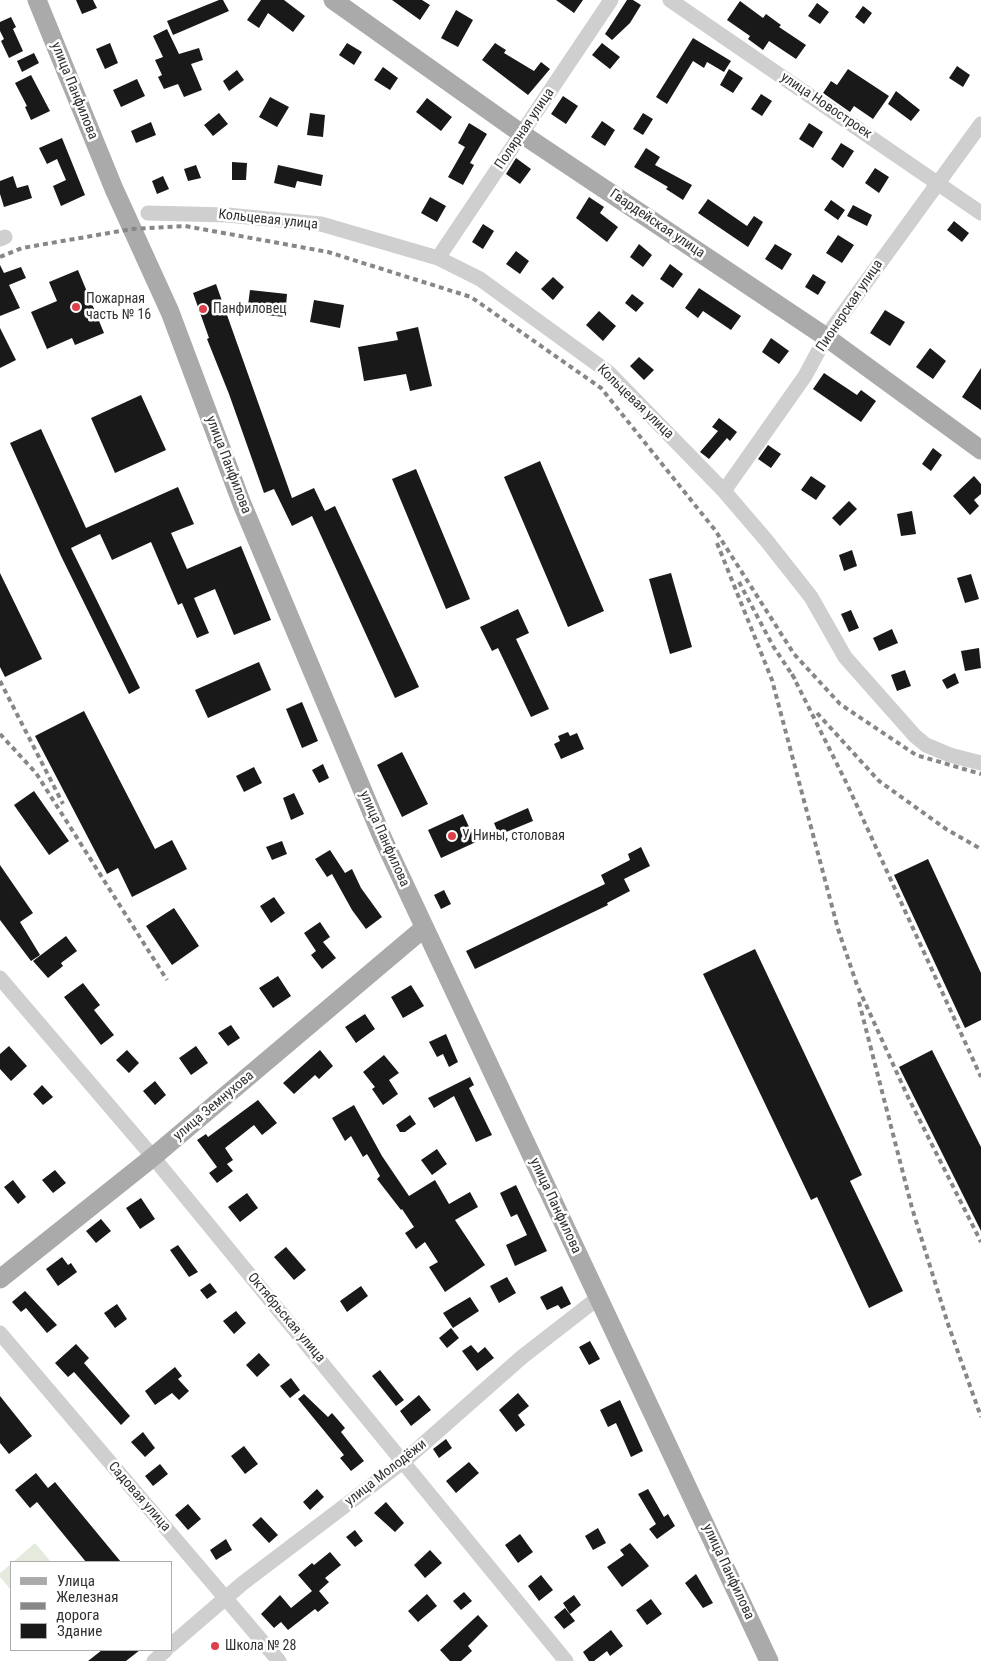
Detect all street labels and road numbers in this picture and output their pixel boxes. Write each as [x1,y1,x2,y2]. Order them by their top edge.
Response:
street label: улица Панфилова [47,40,101,142]
street label: улица Новостроек [777,69,875,143]
street label: Полярная улица [492,85,558,173]
street label: Гвардейская улица [606,186,708,262]
street label: Кольцевая улица [217,206,319,234]
street label: Пионерская улица [813,257,887,355]
street label: Кольцевая улица [593,361,677,443]
street label: улица Панфилова [202,414,254,516]
street label: улица Панфилова [355,788,413,890]
street label: улица Земнухова [170,1068,258,1144]
street label: улица Панфилова [526,1156,584,1256]
street label: Октябрьская улица [244,1270,328,1366]
street label: улица Молодёжи [342,1436,430,1510]
street label: Садовая улица [104,1459,174,1535]
street label: улица Панфилова [699,1522,757,1622]

